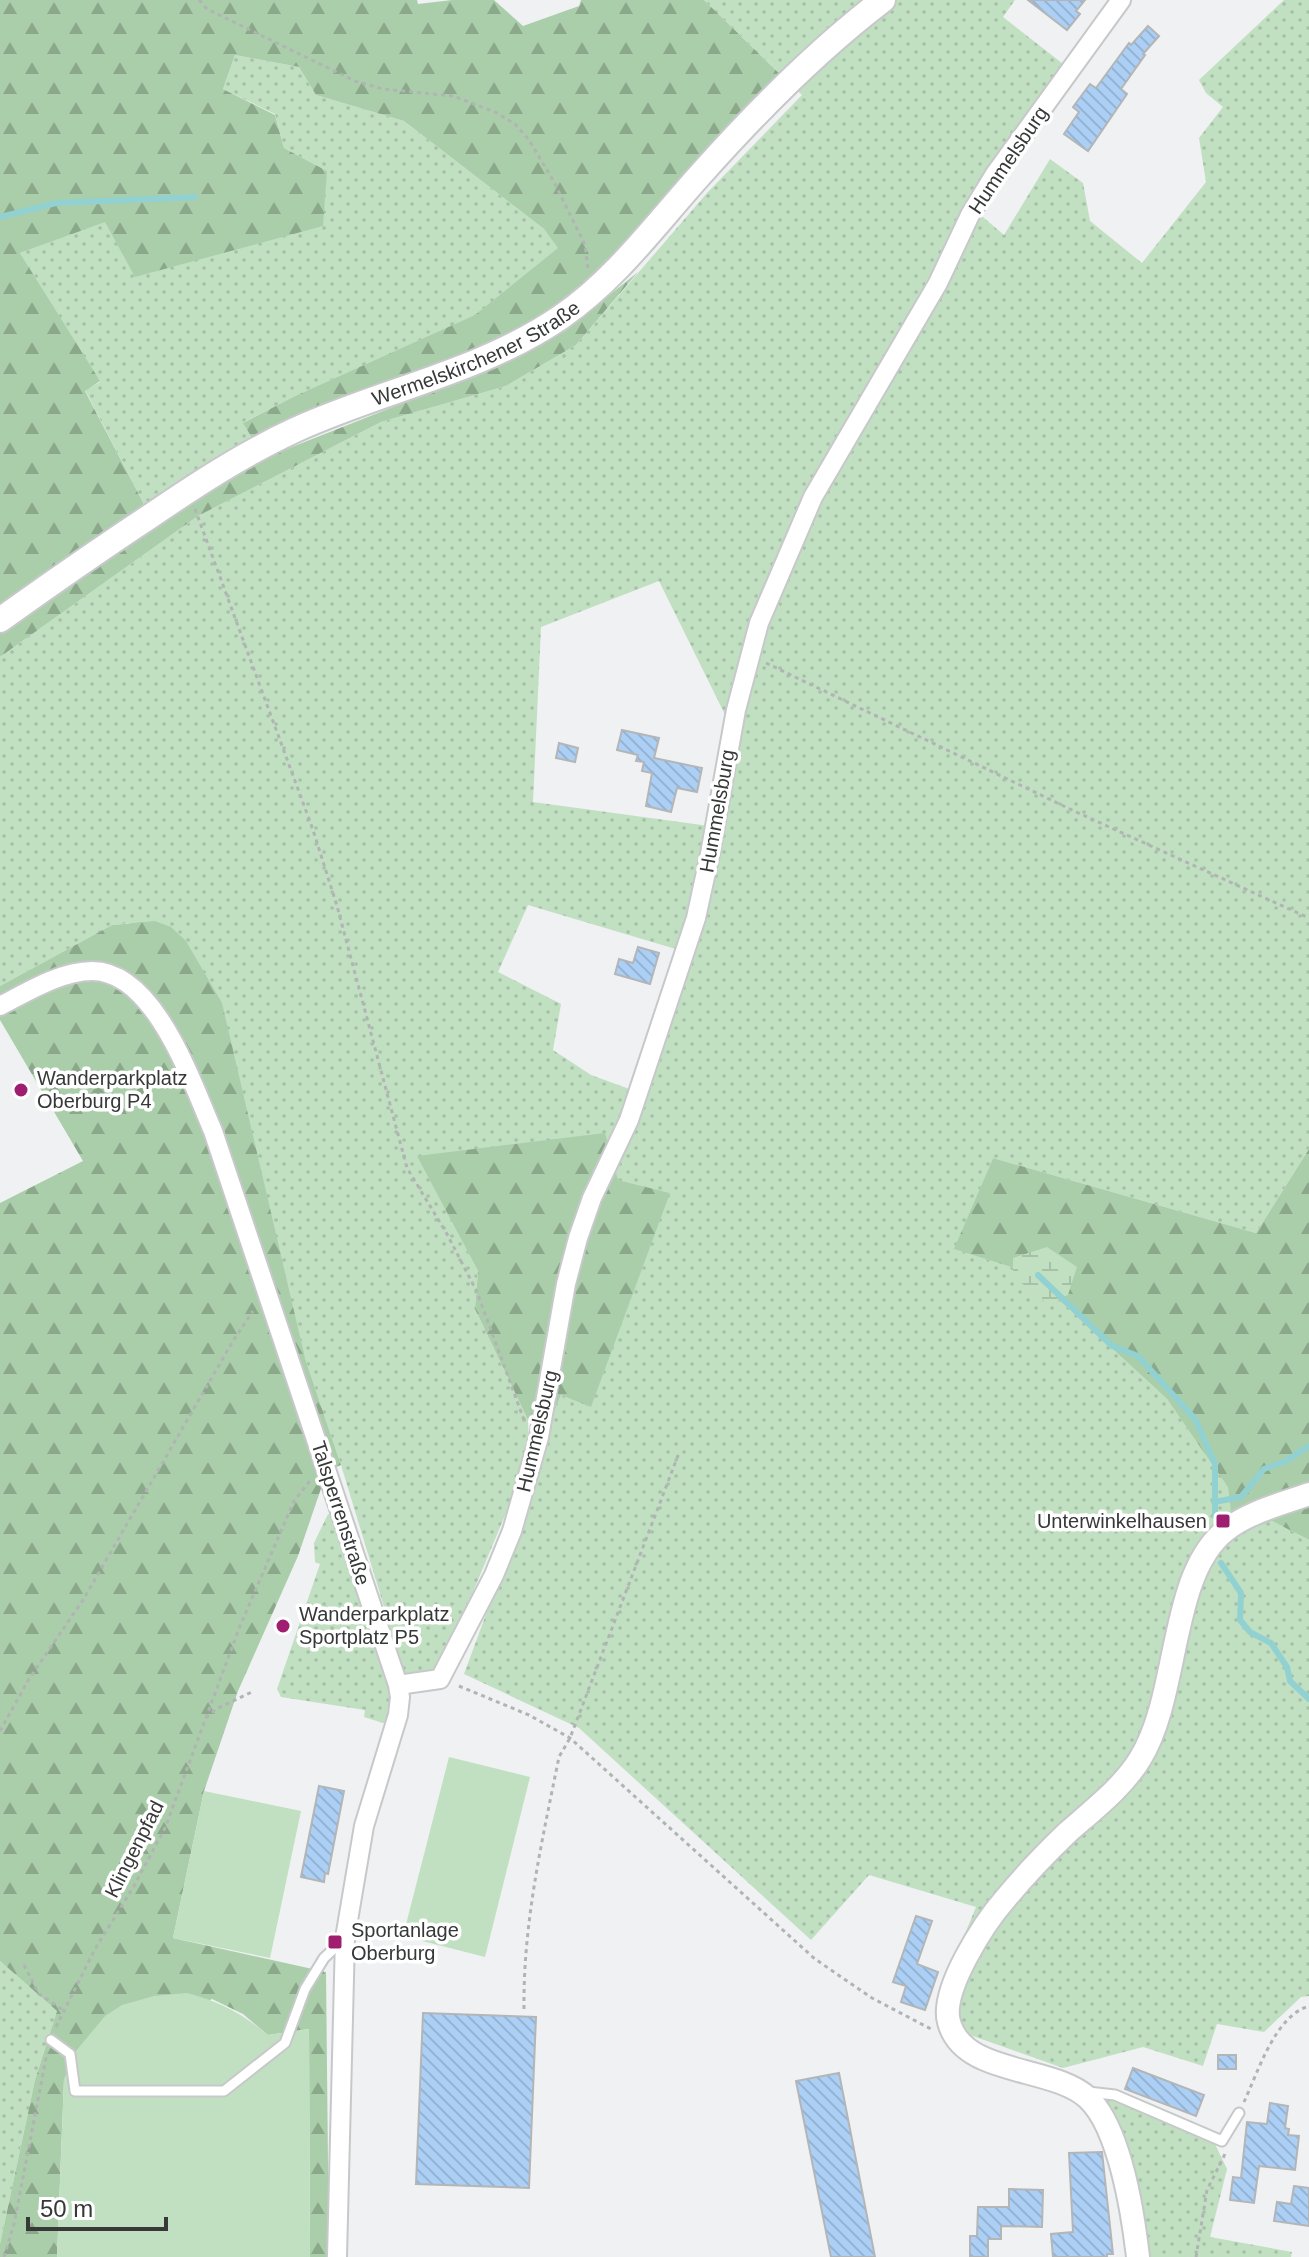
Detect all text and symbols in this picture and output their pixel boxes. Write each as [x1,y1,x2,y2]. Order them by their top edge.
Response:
street label: Hummelsburg [964,102,1052,218]
street label: Wermelskirchener Straße [369,296,584,410]
street label: Hummelsburg [695,748,739,874]
place label: Wanderparkplatz Oberburg P4 [37,1067,187,1112]
marker: Wanderparkplatz Oberburg P4 [12,1081,30,1099]
street label: Hummelsburg [512,1368,562,1494]
street label: Talsperrenstraße [307,1438,375,1588]
place label: Unterwinkelhausen [1037,1510,1207,1532]
marker: Unterwinkelhausen [1214,1512,1232,1530]
place label: Wanderparkplatz Sportplatz P5 [299,1603,449,1648]
marker: Wanderparkplatz Sportplatz P5 [274,1617,292,1635]
street label: Klingenpfad [100,1797,168,1901]
place label: Sportanlage Oberburg [351,1919,459,1964]
marker: Sportanlage Oberburg [326,1933,344,1951]
scale bar [28,2181,166,2231]
text: 50 m [40,2195,93,2222]

